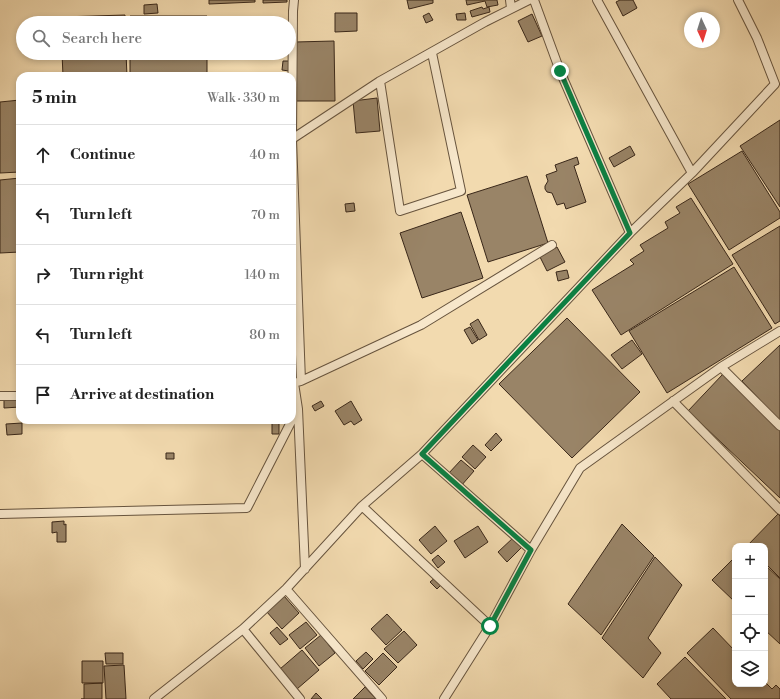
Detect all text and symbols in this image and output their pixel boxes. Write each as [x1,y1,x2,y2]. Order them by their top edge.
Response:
north arrow [684,12,720,48]
search box [16,16,296,60]
icon: search [30,27,52,49]
text: Search here [62,29,142,48]
route end [551,62,569,80]
text: 5 min [32,87,77,109]
text: Walk · 330 m [207,90,280,106]
icon: ahead [32,144,54,166]
text: Continue [70,145,135,164]
text: 40 m [250,147,280,163]
icon: left [32,204,54,226]
text: Turn left [70,205,132,224]
text: 70 m [251,207,280,223]
icon: right [32,264,54,286]
text: Turn right [70,265,144,284]
text: 140 m [244,267,280,283]
icon: left [32,324,54,346]
text: Turn left [70,325,132,344]
text: 80 m [249,327,280,343]
icon: arrive [32,384,54,406]
text: Arrive at destination [70,385,214,404]
map controls [732,543,768,687]
button: + [732,543,768,579]
button: − [732,579,768,615]
button: locate [732,615,768,651]
route start [481,617,499,635]
button: layers [732,651,768,687]

